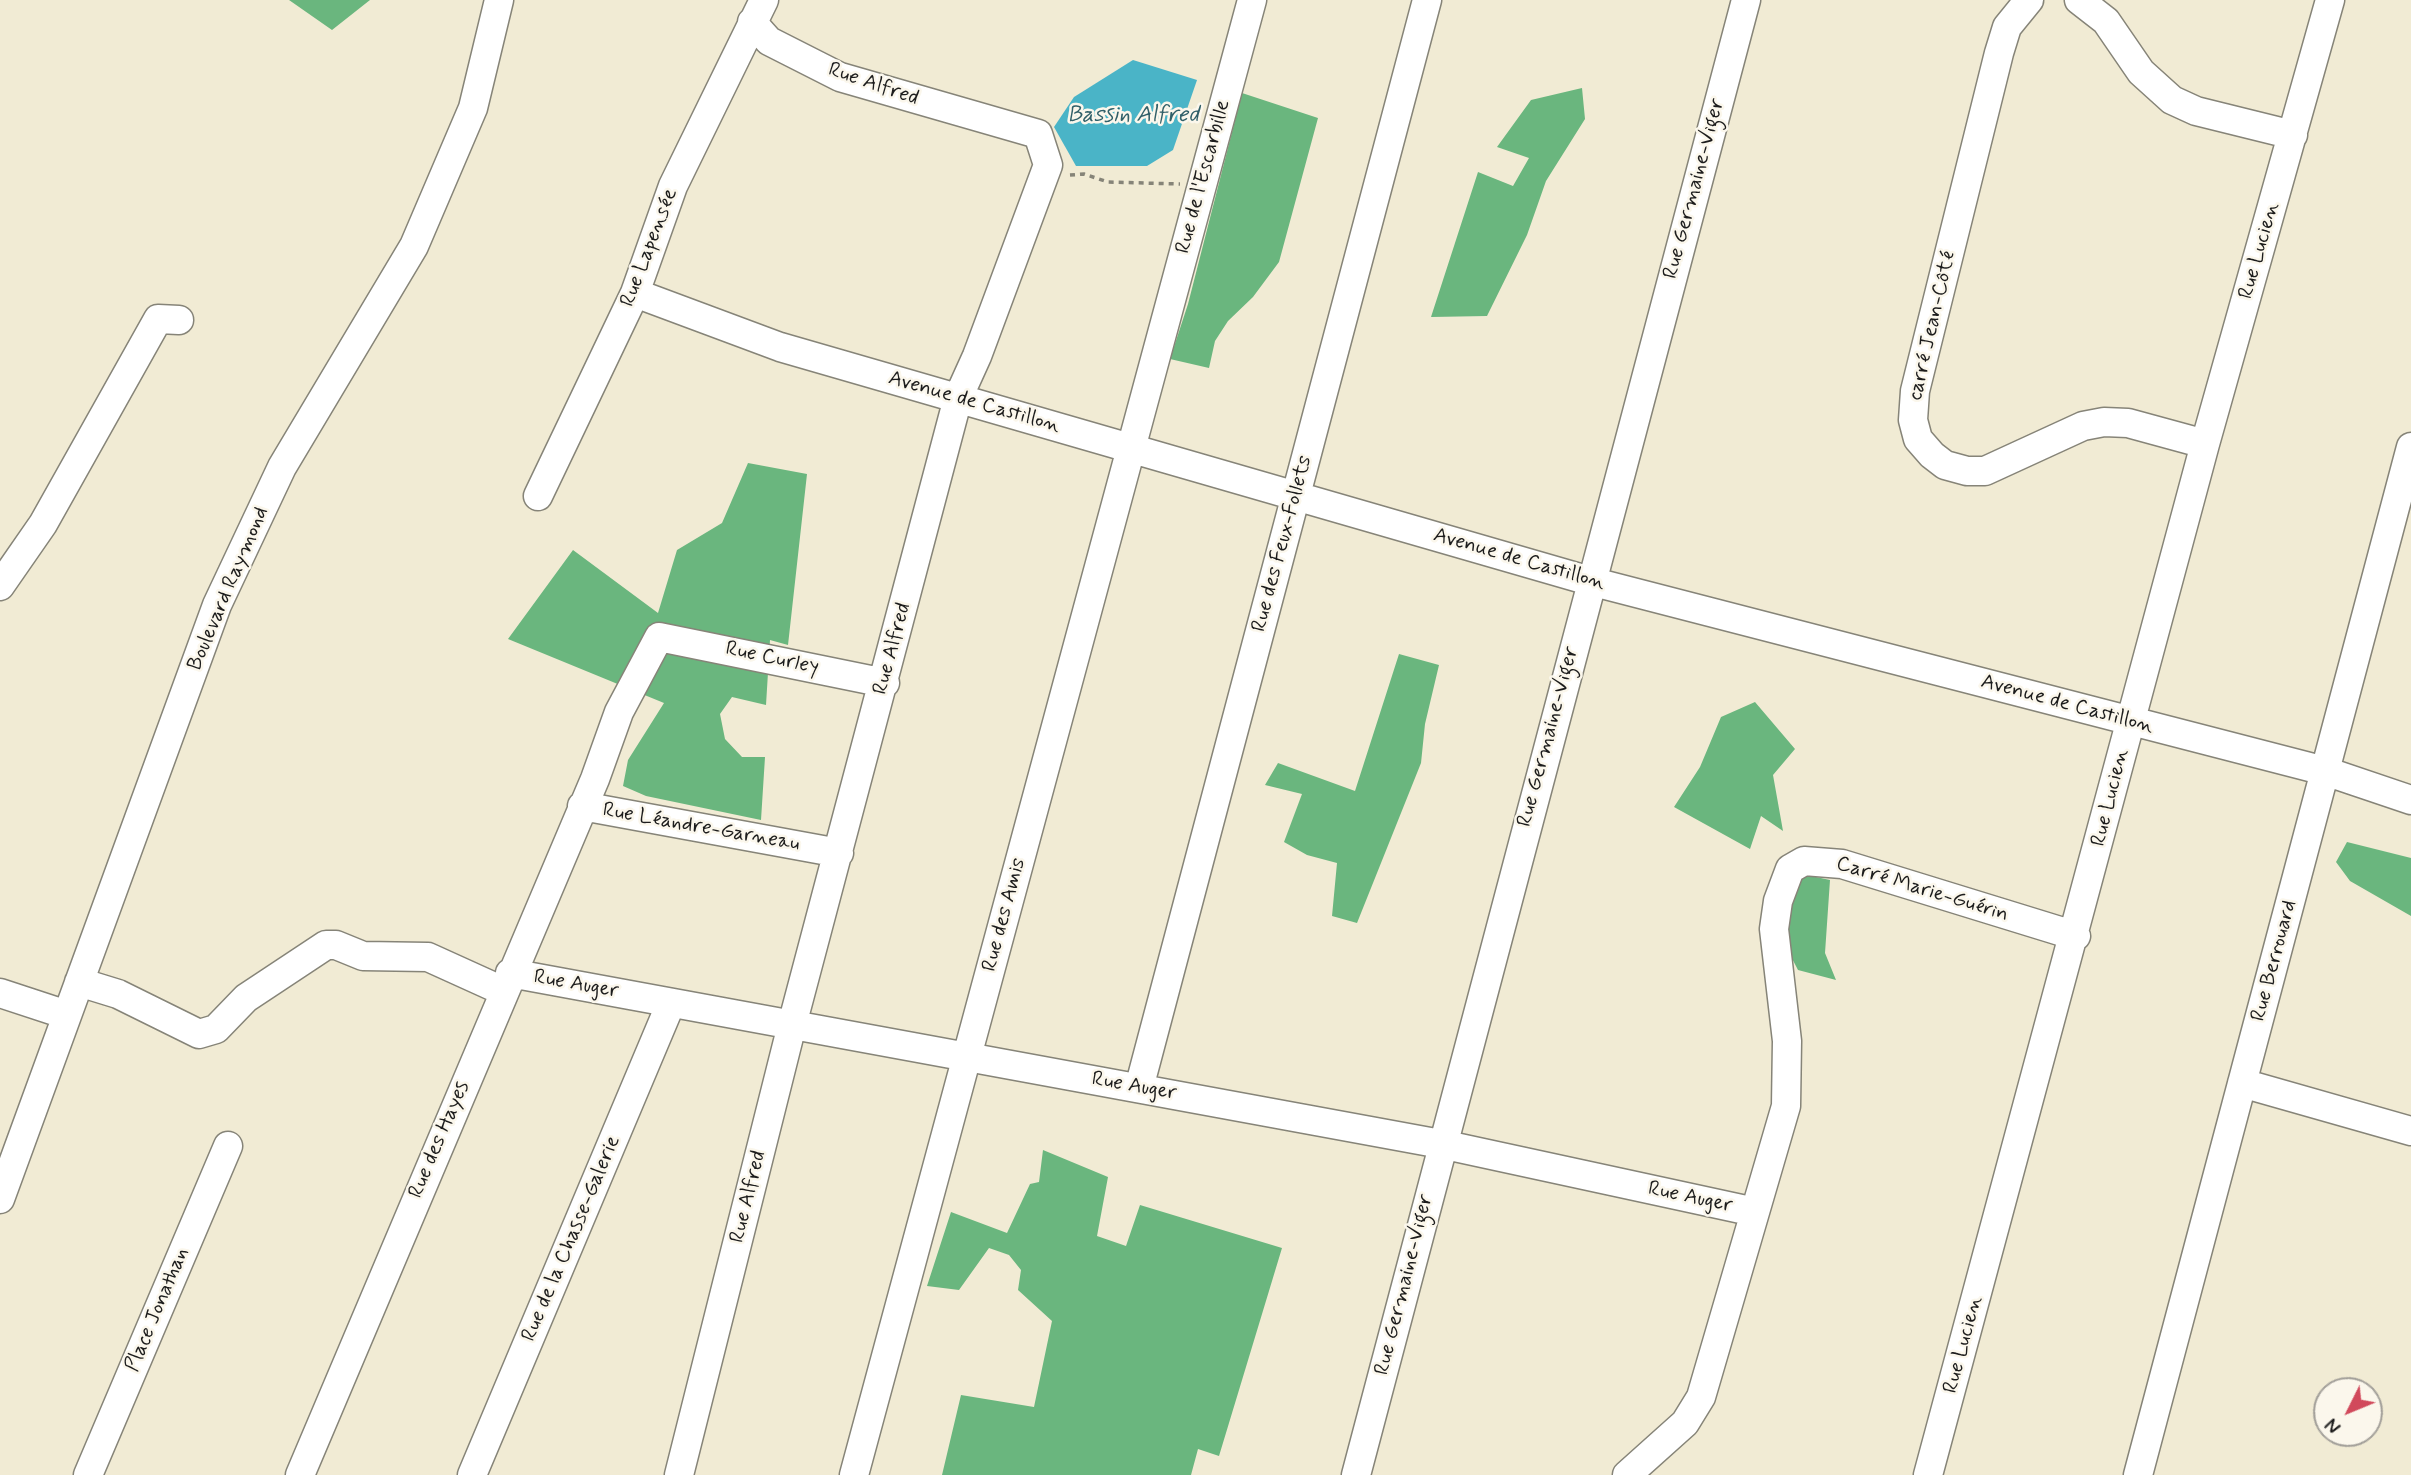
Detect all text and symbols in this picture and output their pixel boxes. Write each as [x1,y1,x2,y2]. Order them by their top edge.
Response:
street label: Rue Alfred [824,58,922,112]
street label: Rue Germaine-Viger [1659,96,1731,282]
street label: Rue de l'Escarbille [1171,97,1237,257]
water label: Bassin Alfred [1067,102,1199,130]
street label: Rue Lapensée [616,185,684,311]
street label: Rue Lucien [2234,200,2286,302]
street label: carré Jean-Côté [1904,249,1962,403]
street label: Avenue de Castillon [885,366,1063,440]
street label: Rue des Feux-Follets [1247,453,1319,635]
street label: Boulevard Raymond [183,503,275,675]
street label: Avenue de Castillon [1430,523,1608,597]
street label: Rue Alfred [869,600,917,698]
street label: Rue Curley [723,637,821,681]
street label: Rue Germaine-Viger [1513,644,1585,830]
street label: Avenue de Castillon [1978,670,2156,740]
street label: Rue Lucien [2087,747,2135,849]
street label: Rue Léandre-Garneau [600,798,802,858]
street label: Carré Marie-Guérin [1833,852,2011,928]
street label: Rue des Amis [978,855,1032,975]
street label: Rue Berrouard [2247,898,2303,1024]
street label: Rue Auger [532,965,620,1005]
street label: Rue Auger [1090,1067,1178,1107]
street label: Rue des Hayes [404,1078,476,1202]
street label: Rue de la Chasse-Galerie [517,1132,627,1346]
street label: Rue Alfred [725,1148,773,1246]
street label: Rue Auger [1646,1177,1734,1219]
street label: Rue Germaine-Viger [1370,1192,1440,1378]
street label: Place Jonathan [121,1244,195,1376]
street label: Rue Lucien [1939,1294,1989,1396]
north arrow [2313,1377,2383,1447]
text: N [2320,1412,2347,1438]

